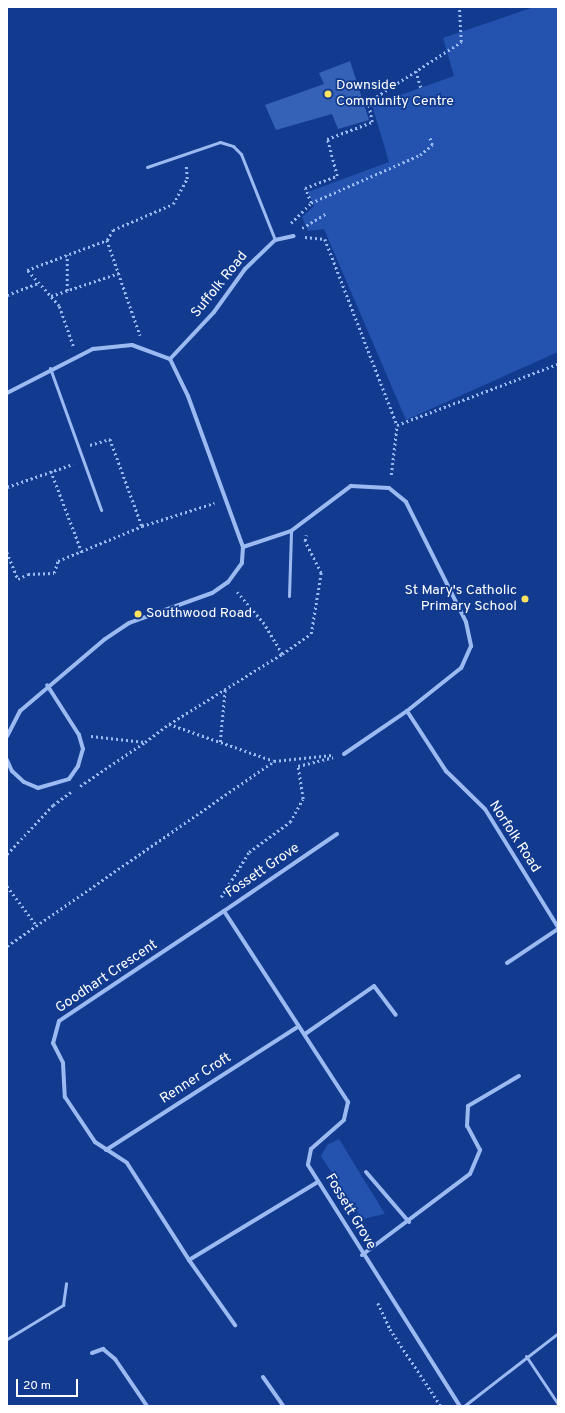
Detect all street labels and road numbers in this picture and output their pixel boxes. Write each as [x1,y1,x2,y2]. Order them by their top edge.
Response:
street label: Suffolk Road [188,249,252,321]
street label: Norfolk Road [485,798,543,876]
street label: Fossett Grove [223,840,303,902]
street label: Goodhart Crescent [53,937,161,1017]
street label: Renner Croft [157,1050,235,1108]
street label: Fossett Grove [321,1171,379,1253]

